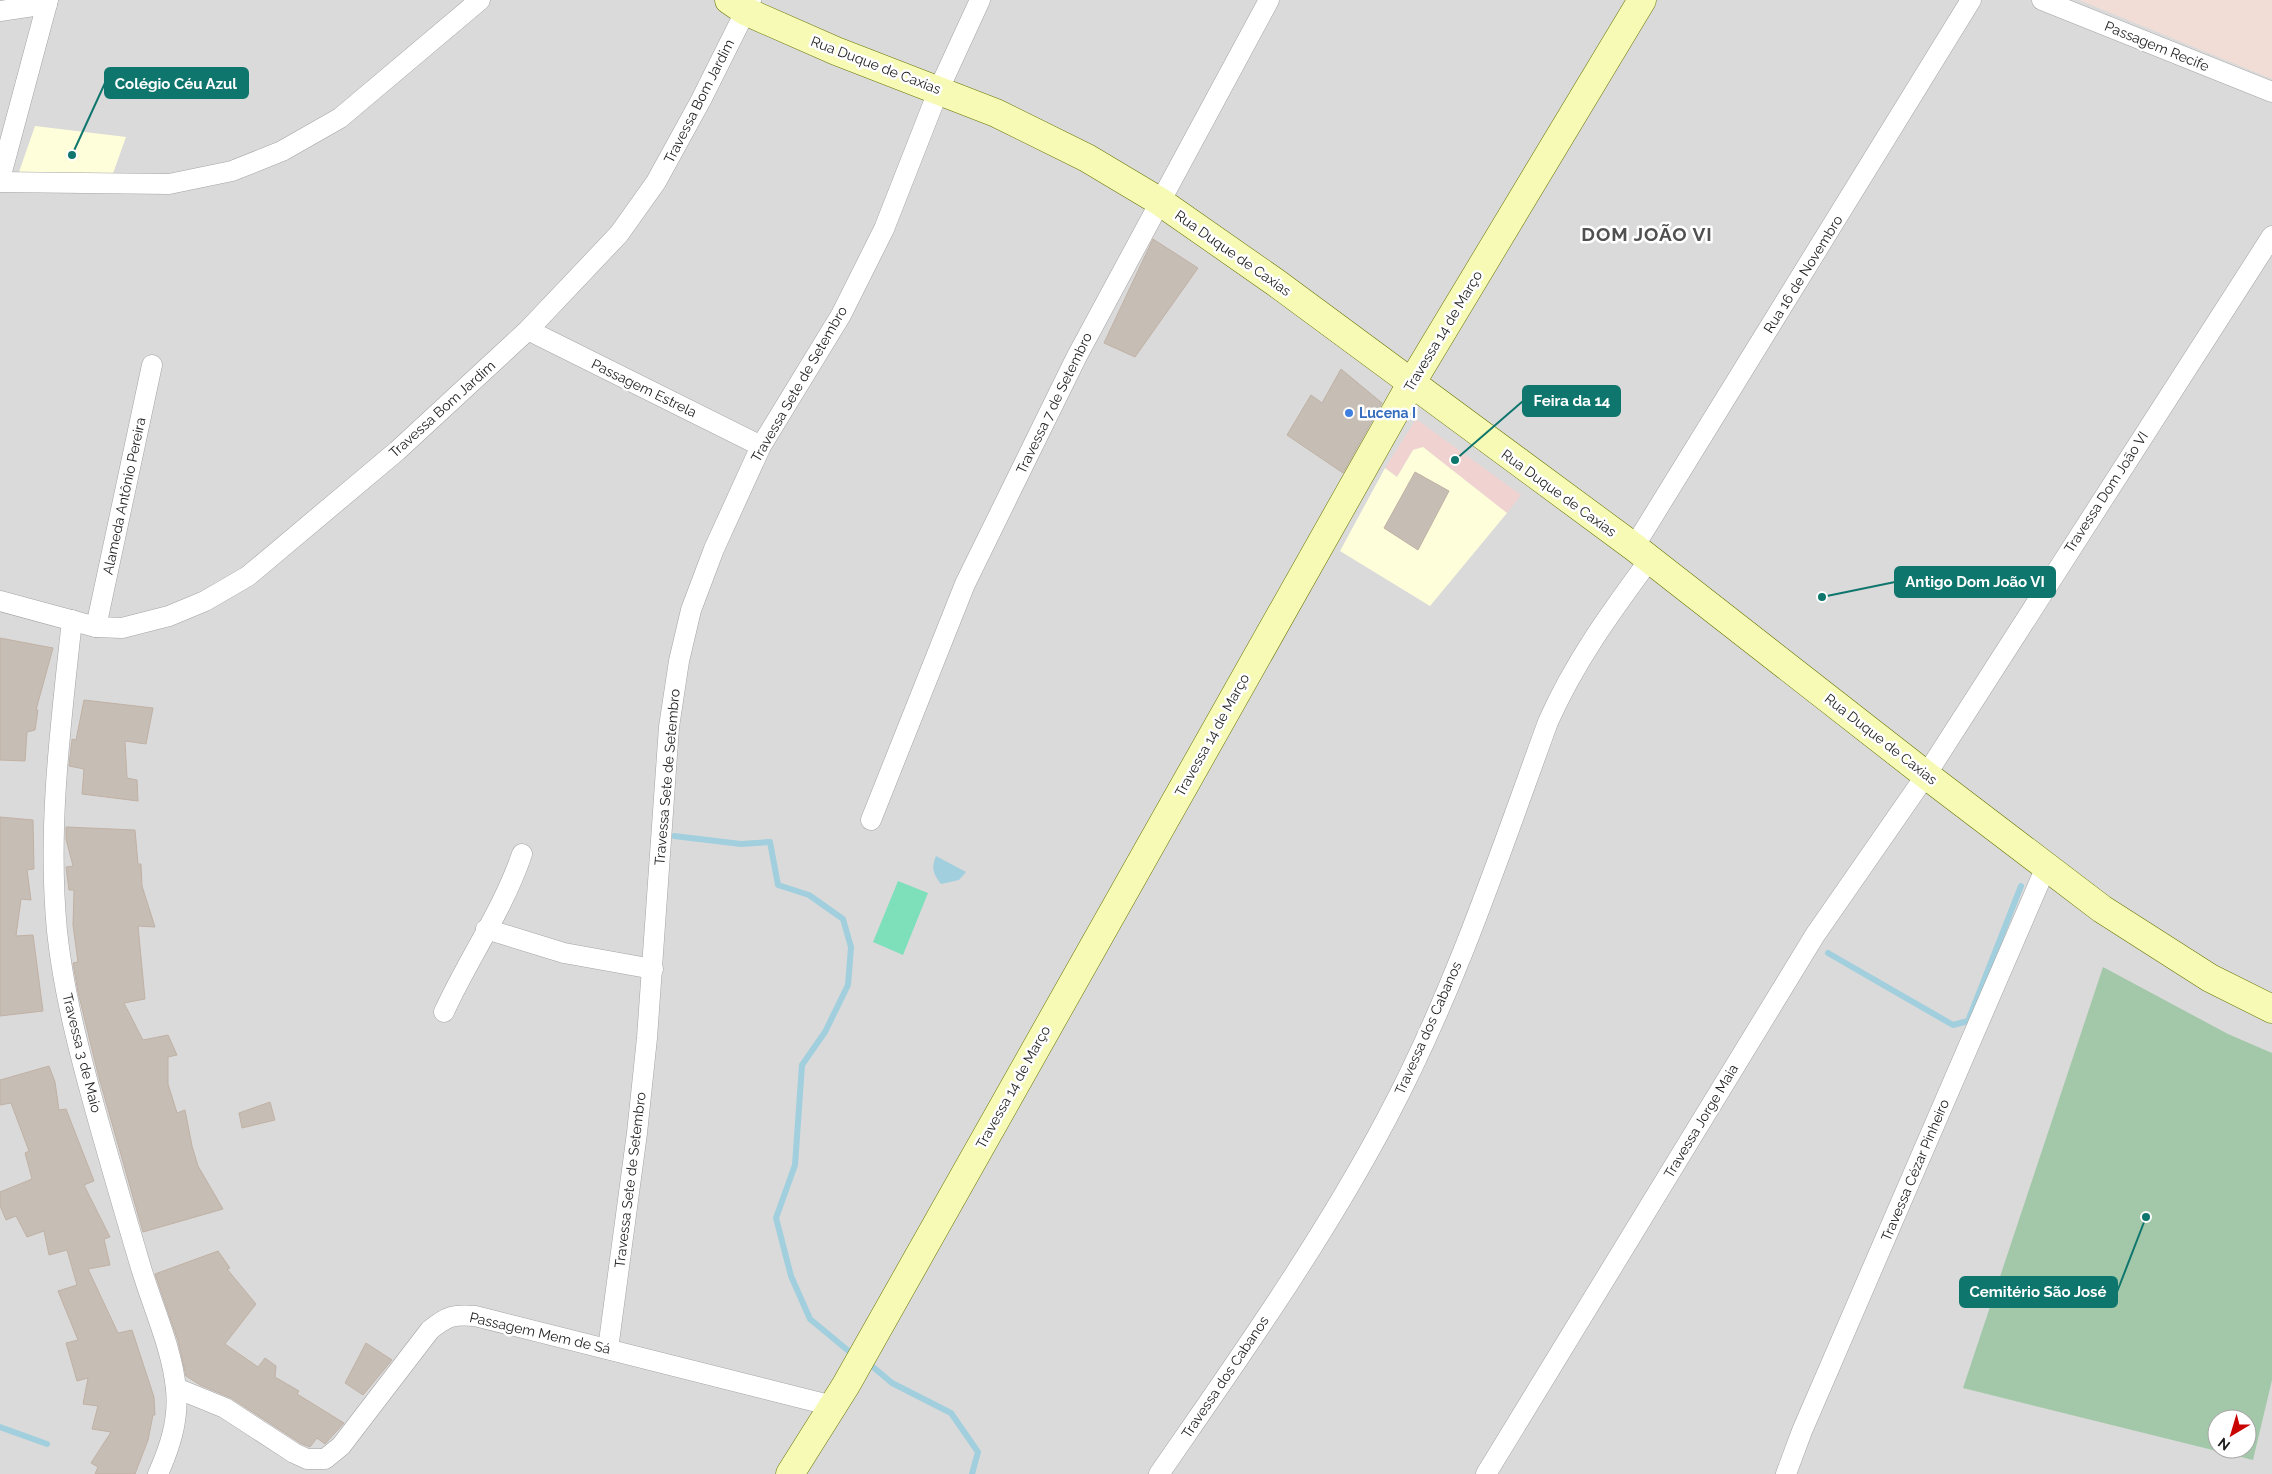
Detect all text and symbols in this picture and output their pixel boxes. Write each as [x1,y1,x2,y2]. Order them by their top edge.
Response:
street label: Passagem Recife [2102,18,2212,74]
street label: Rua Duque de Caxias [809,33,943,97]
street label: Travessa Bom Jardim [661,36,737,166]
callout: Colégio Céu Azul [105,68,248,98]
text: Colégio Céu Azul [115,75,237,93]
street label: Rua Duque de Caxias [1172,207,1294,299]
street label: Rua 16 de Novembro [1760,212,1846,336]
district label: DOM JOÃO VI [1581,223,1713,245]
street label: Travessa 14 de Março [1401,268,1485,394]
street label: Travessa Sete de Setembro [748,303,850,465]
street label: Travessa 7 de Setembro [1013,330,1095,476]
street label: Passagem Estrela [589,356,699,420]
street label: Travessa Bom Jardim [386,357,498,461]
callout: Feira da 14 [1523,386,1620,416]
text: Feira da 14 [1534,392,1611,410]
place label: Lucena I [1359,405,1416,421]
marker: Lucena I [1343,407,1355,419]
street label: Alameda Antônio Pereira [100,416,148,576]
street label: Travessa Dom João VI [2061,428,2151,556]
street label: Rua Duque de Caxias [1499,446,1620,540]
callout: Antigo Dom João VI [1895,567,2055,597]
text: Antigo Dom João VI [1905,573,2045,591]
street label: Travessa 14 de Março [1172,671,1252,799]
street label: Travessa Sete de Setembro [651,688,683,866]
street label: Rua Duque de Caxias [1822,690,1940,788]
street label: Travessa dos Cabanos [1391,959,1465,1097]
street label: Travessa 3 de Maio [59,992,105,1114]
street label: Travessa 14 de Março [973,1023,1053,1151]
street label: Travessa Jorge Maia [1661,1061,1741,1181]
street label: Travessa Sete de Setembro [611,1091,649,1269]
street label: Travessa Cézar Pinheiro [1878,1097,1952,1243]
callout: Cemitério São José [1960,1277,2117,1307]
text: Cemitério São José [1970,1283,2106,1301]
street label: Passagem Mem de Sá [468,1309,612,1357]
street label: Travessa dos Cabanos [1178,1313,1272,1441]
north arrow [2207,1409,2257,1459]
text: N [2215,1435,2233,1454]

